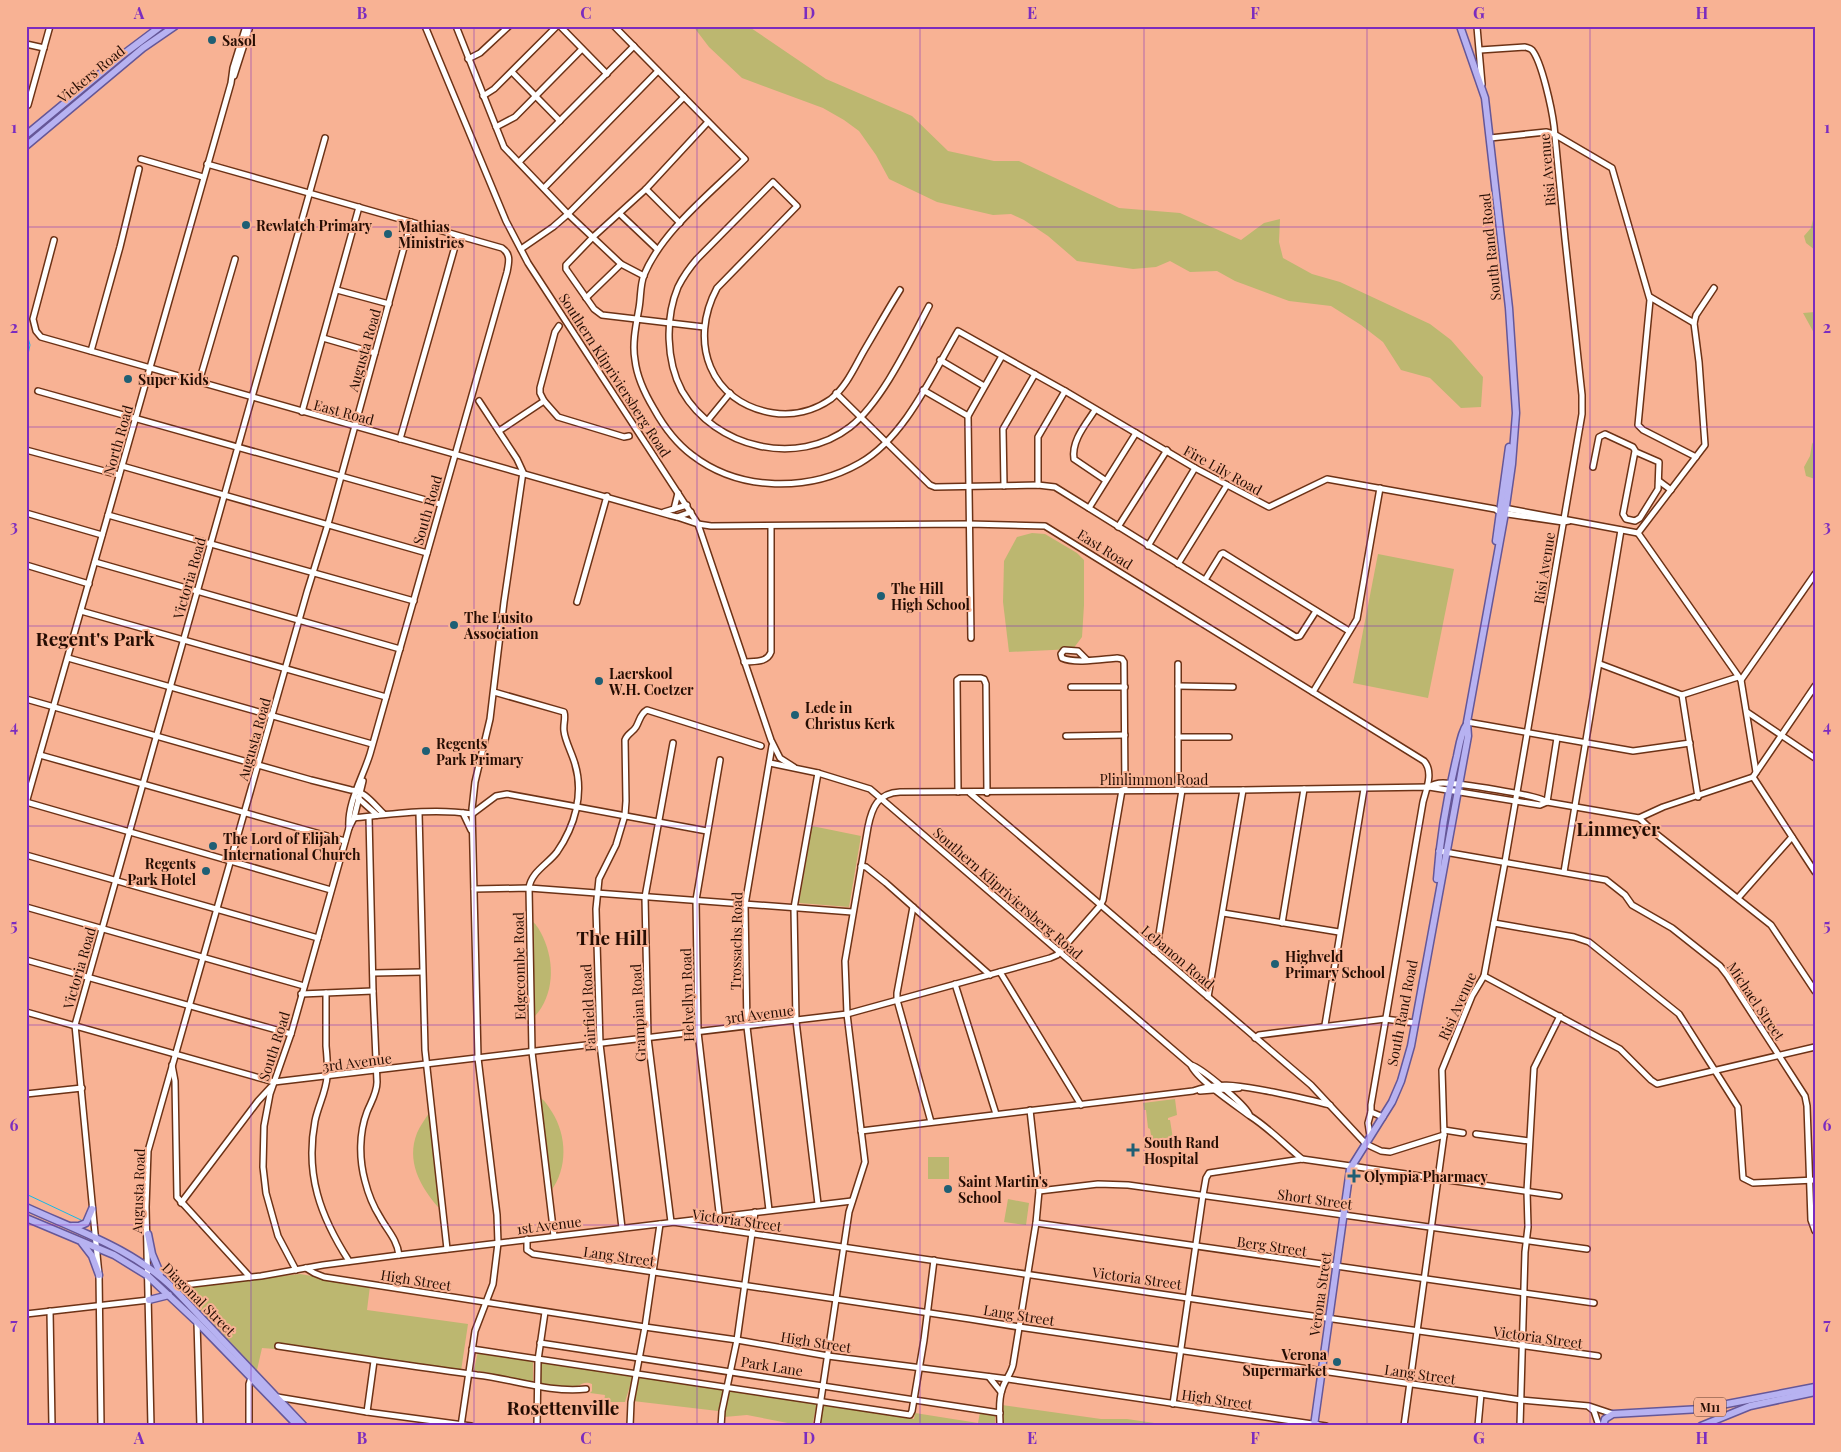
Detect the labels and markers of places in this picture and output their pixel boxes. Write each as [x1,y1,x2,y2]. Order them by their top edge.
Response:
place label: Sasol [222,31,257,50]
marker: Sasol [206,34,218,46]
place label: Rewlatch Primary [256,216,373,235]
place label: Mathias Ministries [398,217,464,252]
marker: Rewlatch Primary [240,219,252,231]
marker: Mathias Ministries [382,228,394,240]
place label: Super Kids [138,370,209,389]
marker: Super Kids [122,373,134,385]
place label: The Hill High School [891,579,970,614]
marker: The Hill High School [875,590,887,602]
place label: The Lusito Association [463,608,539,643]
marker: The Lusito Association [448,619,460,631]
place label: Laerskool W.H. Coetzer [608,664,694,699]
marker: Laerskool W.H. Coetzer [593,675,605,687]
place label: Lede in Christus Kerk [805,698,896,733]
marker: Lede in Christus Kerk [789,709,801,721]
place label: Regents Park Primary [436,734,524,769]
marker: Regents Park Primary [420,745,432,757]
place label: The Lord of Elijah International Church [223,829,361,864]
marker: The Lord of Elijah International Church [207,840,219,852]
place label: Regents Park Hotel [127,854,197,889]
marker: Regents Park Hotel [200,865,212,877]
place label: Highveld Primary School [1285,947,1386,982]
marker: Highveld Primary School [1269,958,1281,970]
place label: South Rand Hospital [1144,1133,1220,1168]
marker: South Rand Hospital [1126,1143,1140,1157]
place label: Olympia Pharmacy [1364,1167,1488,1186]
marker: Olympia Pharmacy [1348,1170,1360,1182]
place label: Saint Martin's School [958,1172,1048,1207]
marker: Saint Martin's School [942,1183,954,1195]
place label: Verona Supermarket [1242,1345,1328,1380]
marker: Verona Supermarket [1331,1356,1343,1368]

